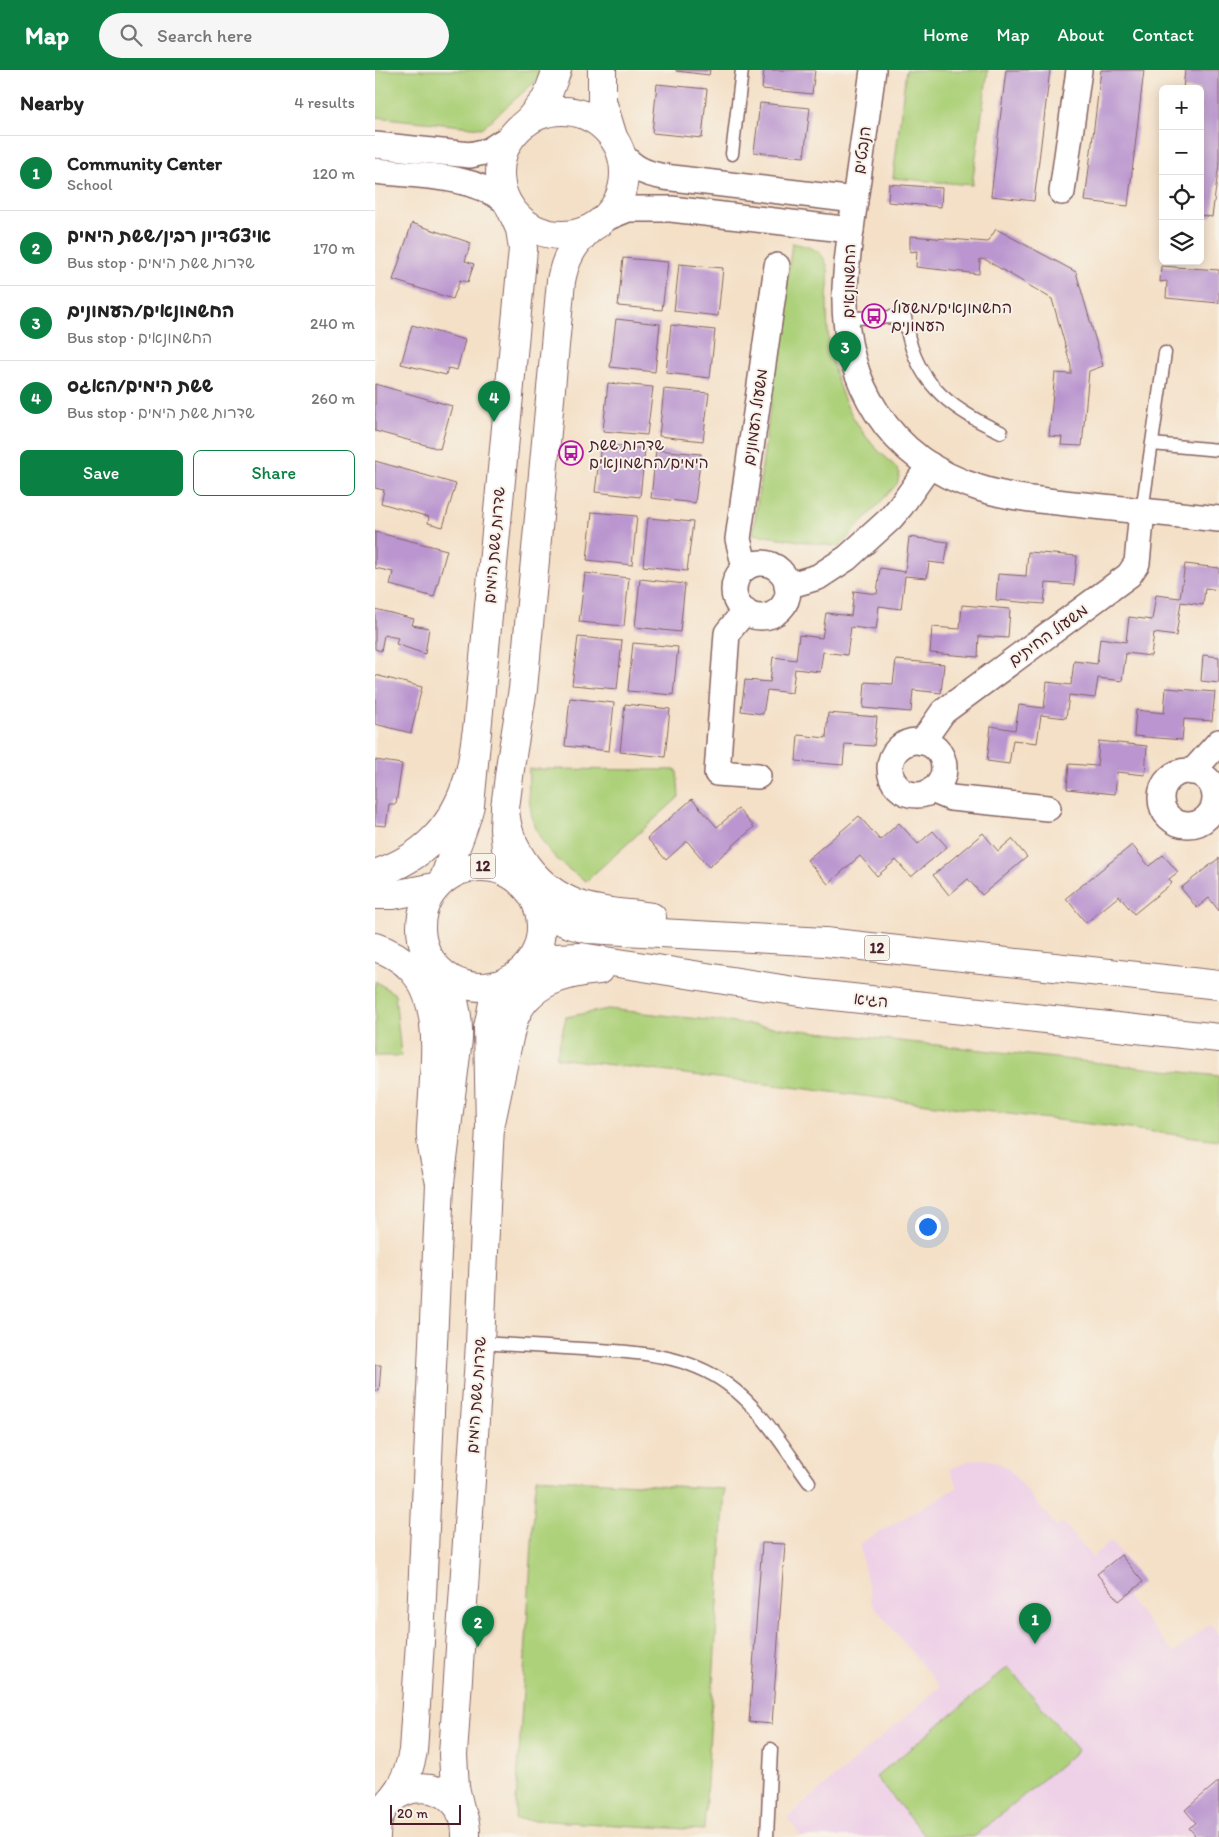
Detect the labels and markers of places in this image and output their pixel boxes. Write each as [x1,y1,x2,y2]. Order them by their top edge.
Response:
place label: החשמונאים/משעול העמונים [891,298,1012,335]
bus stop icon: החשמונאים/משעול העמונים [861,303,887,329]
pin: 3 [829,331,861,372]
pin: 4 [478,381,510,422]
place label: שדרות ששת הימים/החשמונאים [588,435,709,472]
bus stop icon: שדרות ששת הימים/החשמונאים [558,440,584,466]
pin: 1 [1019,1603,1051,1644]
pin: 2 [462,1606,494,1647]

